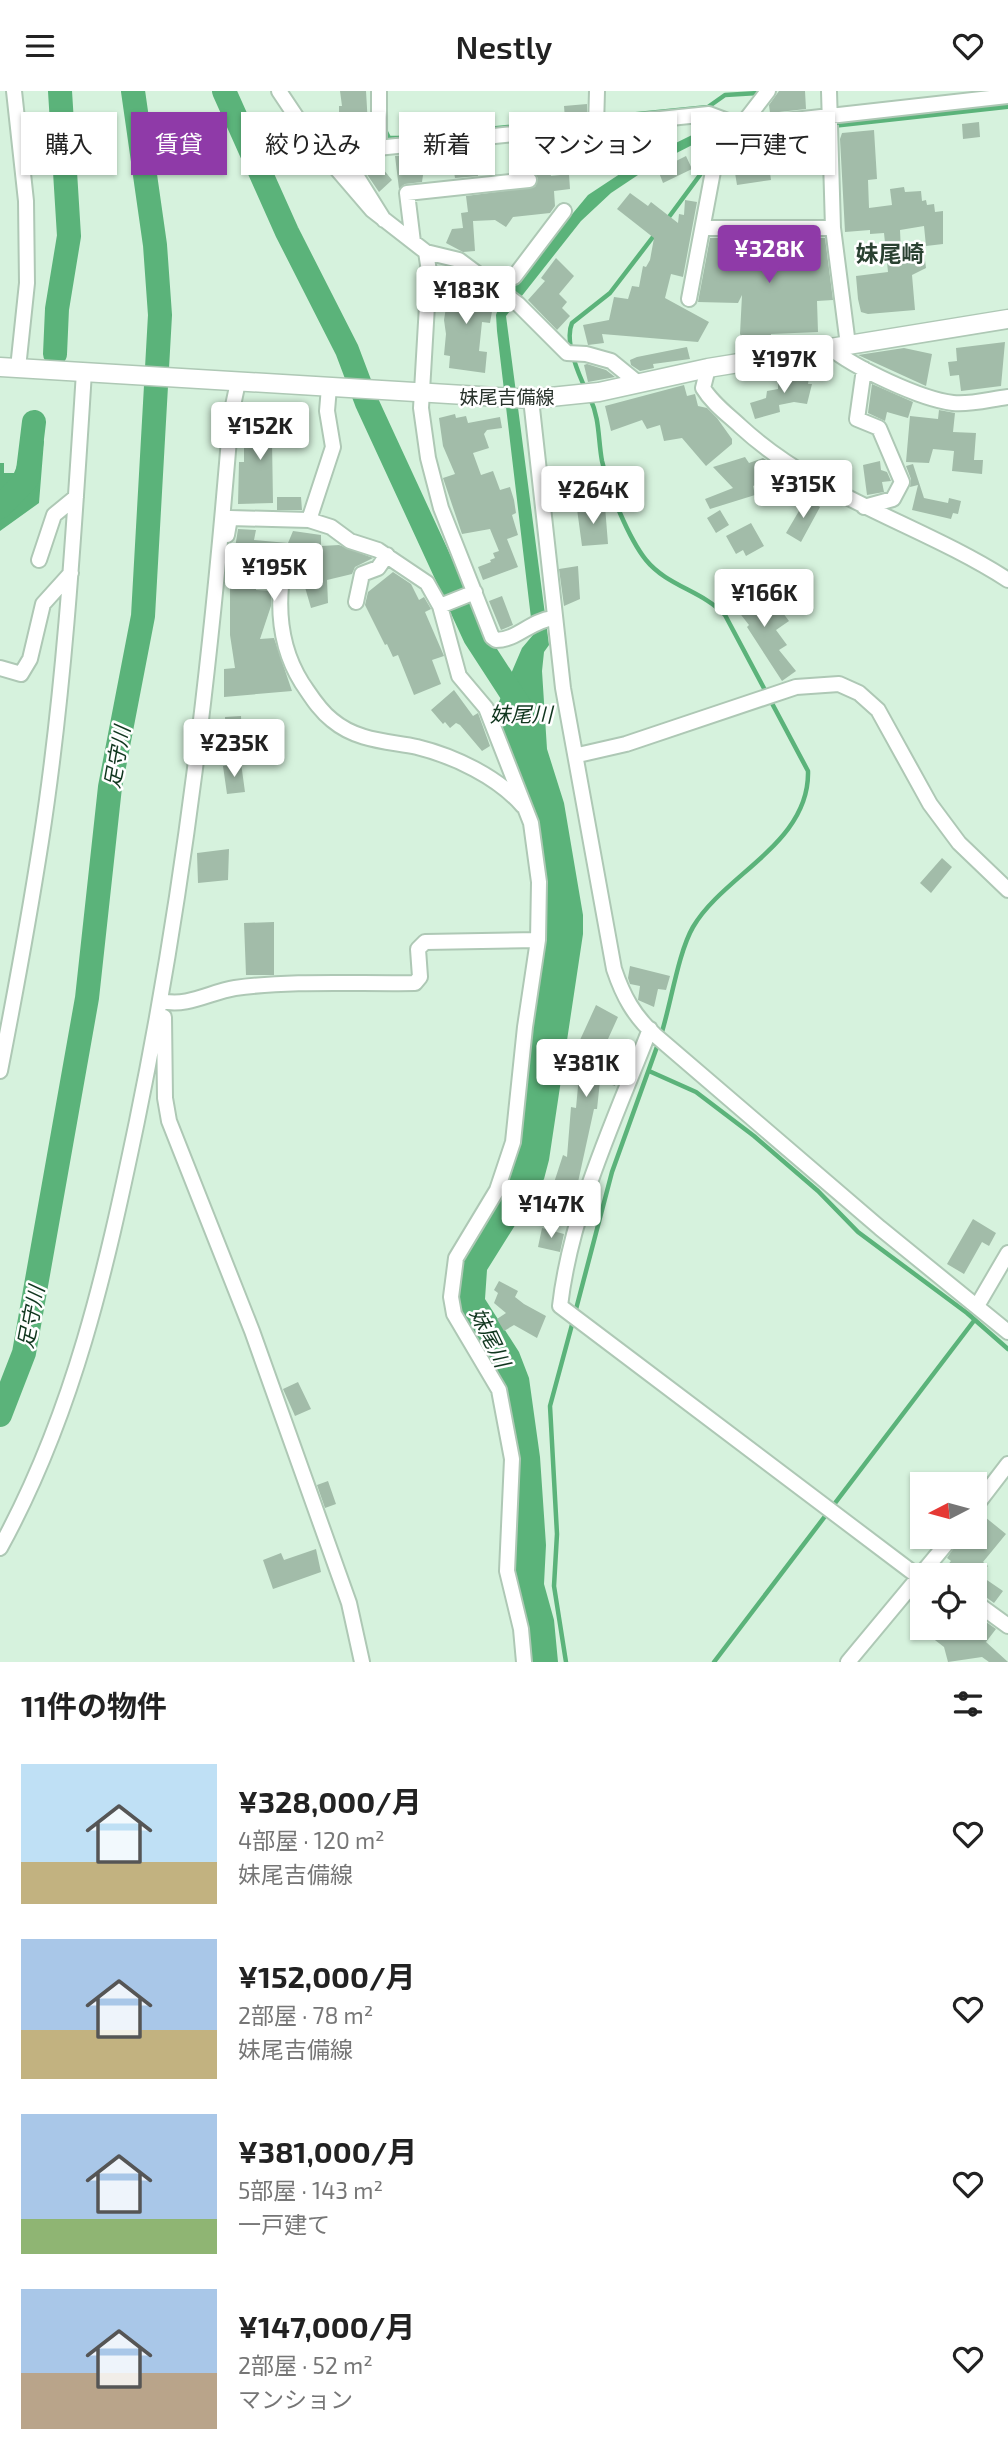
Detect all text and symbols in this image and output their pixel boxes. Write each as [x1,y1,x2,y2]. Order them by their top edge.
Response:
icon: menu [21,27,59,65]
text: Nestly [456,27,552,65]
icon: heart [949,27,987,65]
chip: 購入 [21,112,117,175]
chip: 賃貸 [131,112,227,175]
chip: 絞り込み [241,112,385,175]
chip: 新着 [399,112,495,175]
chip: マンション [509,112,677,175]
chip: 一戸建て [691,112,835,175]
pin: ¥328K [720,225,818,285]
text: ¥328K [734,234,804,262]
district label: 妹尾崎 [856,239,925,267]
pin: ¥183K [417,267,515,326]
text: ¥183K [432,275,500,303]
pin: ¥197K [735,335,833,395]
text: ¥197K [751,344,817,372]
street label: 妹尾吉備線 [459,385,555,408]
pin: ¥152K [211,403,309,462]
text: ¥152K [227,411,293,439]
pin: ¥315K [754,461,852,520]
pin: ¥264K [544,467,642,526]
text: ¥315K [770,469,836,497]
text: ¥264K [557,475,629,503]
pin: ¥195K [225,543,323,603]
text: ¥195K [241,552,307,580]
pin: ¥166K [715,569,813,629]
text: ¥166K [731,578,797,606]
water label: 妹尾川 [490,701,554,726]
pin: ¥235K [185,719,283,779]
water label: 足守川 [98,722,134,790]
text: ¥235K [200,728,268,756]
pin: ¥381K [537,1039,635,1099]
text: ¥381K [552,1048,620,1076]
pin: ¥147K [502,1181,600,1240]
text: ¥147K [518,1189,584,1217]
water label: 足守川 [12,1282,49,1350]
water label: 妹尾川 [466,1303,517,1373]
north arrow [910,1472,987,1549]
map controls [910,1472,987,1640]
button: locate [910,1563,987,1640]
icon: filters [949,1685,987,1723]
text: 11件の物件 [21,1687,167,1723]
text: ¥328,000/月 [238,1783,422,1819]
icon: home [77,1792,161,1876]
icon: heart [949,1815,987,1853]
text: 4部屋 · 120 m² [238,1826,385,1854]
text: 妹尾吉備線 [238,1860,353,1888]
text: ¥152,000/月 [238,1958,416,1994]
icon: home [77,1967,161,2051]
icon: heart [949,1990,987,2028]
text: 2部屋 · 78 m² [238,2001,373,2029]
text: 妹尾吉備線 [238,2035,353,2063]
text: ¥381,000/月 [238,2133,417,2169]
icon: home [77,2142,161,2226]
icon: heart [949,2165,987,2203]
text: 5部屋 · 143 m² [238,2176,383,2204]
text: 一戸建て [238,2210,330,2238]
text: ¥147,000/月 [238,2308,415,2344]
icon: home [77,2317,161,2401]
icon: heart [949,2340,987,2378]
text: 2部屋 · 52 m² [238,2351,373,2379]
text: マンション [238,2385,353,2413]

